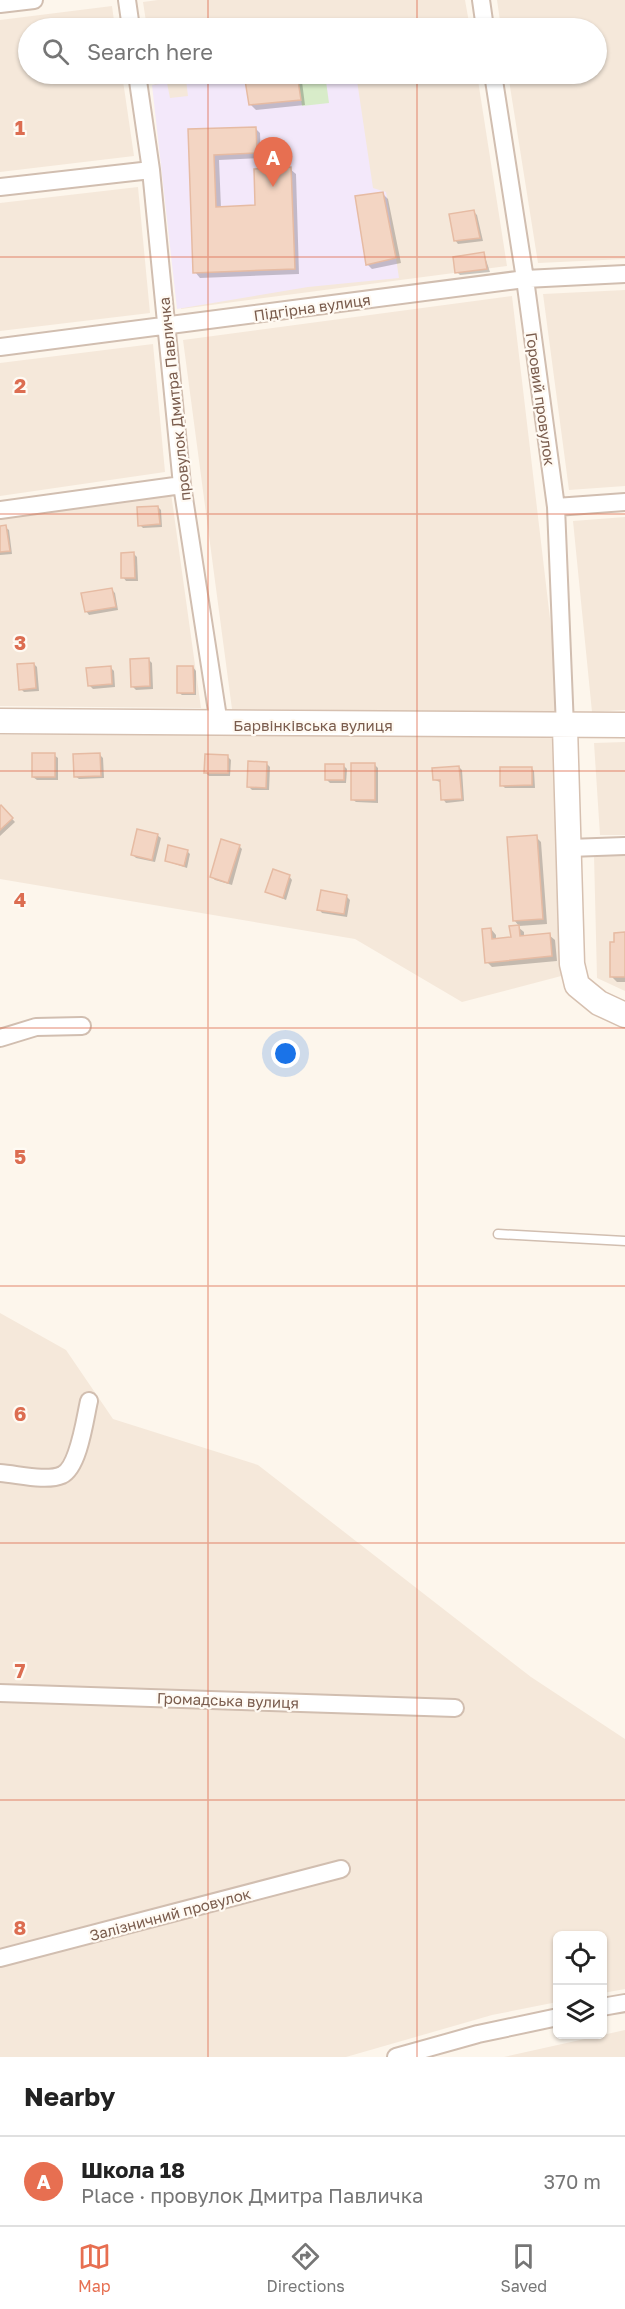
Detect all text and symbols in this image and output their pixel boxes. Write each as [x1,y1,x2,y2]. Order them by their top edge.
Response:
search box [18,18,607,84]
icon: search [39,35,72,68]
text: Search here [87,38,213,65]
text: 1 [15,115,25,139]
pin: A [254,138,292,187]
street label: Підгірна вулиця [252,290,372,324]
street label: провулок Дмитра Павличка [154,296,194,502]
street label: Горовий провулок [523,331,559,467]
text: 2 [14,373,26,397]
text: 3 [14,630,26,654]
street label: Барвінківська вулиця [233,716,393,734]
text: 4 [14,887,26,911]
your location [271,1039,300,1068]
text: 5 [14,1144,26,1168]
text: 6 [14,1401,26,1425]
text: 7 [15,1658,26,1682]
street label: Громадська вулиця [157,1689,299,1711]
street label: Залізничний провулок [87,1884,253,1944]
text: 8 [14,1915,26,1939]
map controls [553,1931,607,2039]
button: locate [553,1931,607,1985]
button: layers [553,1985,607,2039]
text: Nearby [24,2081,115,2112]
text: Школа 18 [81,2156,185,2183]
text: A [36,2169,51,2193]
text: 370 m [544,2169,601,2193]
text: Place · провулок Дмитра Павличка [81,2183,423,2207]
tab: Map [78,2240,111,2296]
tab: Directions [267,2240,345,2296]
tab: Saved [500,2240,547,2296]

